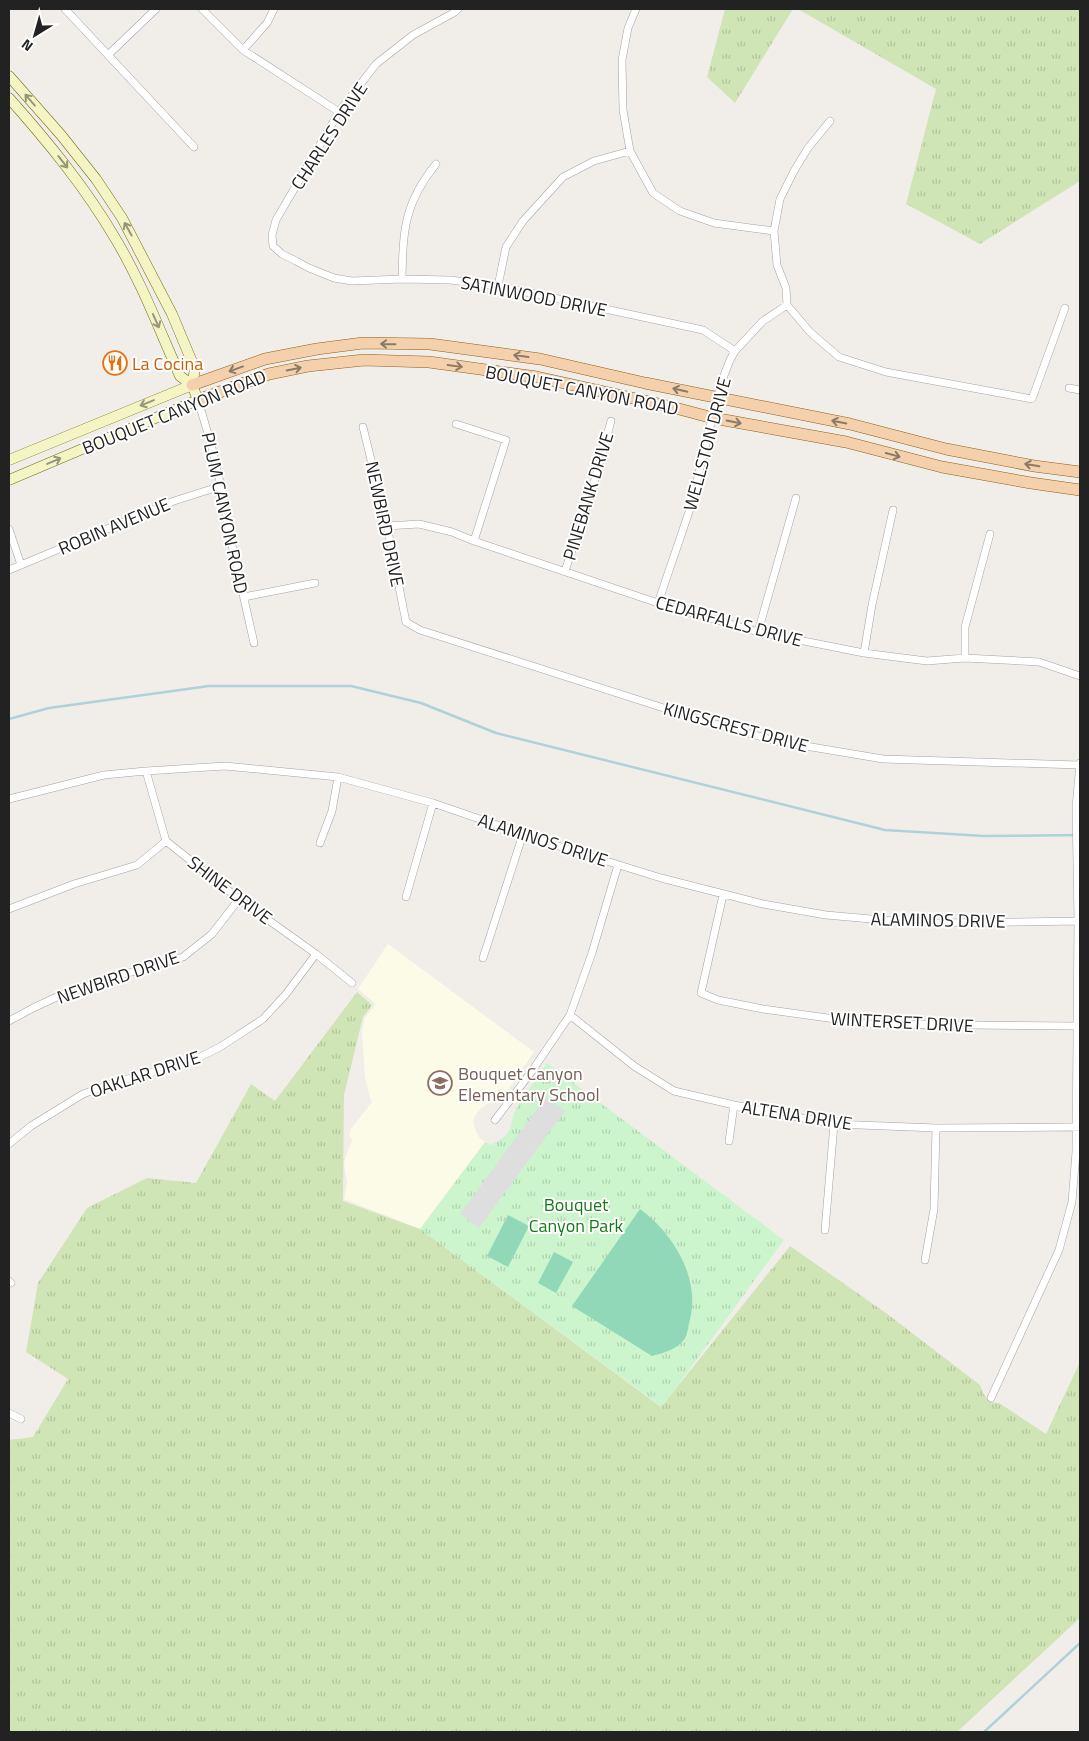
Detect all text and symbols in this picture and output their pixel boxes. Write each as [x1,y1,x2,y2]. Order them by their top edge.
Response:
north arrow [10,10,60,60]
text: N [17,34,37,57]
street label: CHARLES DRIVE [284,77,374,195]
one-way arrow [25,93,36,106]
one-way arrow [58,155,68,169]
one-way arrow [123,223,133,237]
street label: SATINWOOD DRIVE [459,269,609,323]
one-way arrow [151,313,161,328]
one-way arrow [380,339,396,349]
restaurant icon: La Cocina [102,350,128,376]
place label: La Cocina [132,350,203,377]
one-way arrow [514,351,530,361]
street label: BOUQUET CANYON ROAD [483,358,681,422]
one-way arrow [447,361,463,371]
street label: BOUQUET CANYON ROAD [78,363,270,461]
one-way arrow [285,363,301,373]
one-way arrow [228,365,244,374]
street label: WELLSTON DRIVE [676,374,738,514]
one-way arrow [673,385,689,394]
one-way arrow [140,399,155,409]
one-way arrow [726,417,742,427]
one-way arrow [832,417,848,427]
street label: PINEBANK DRIVE [556,429,620,563]
street label: PLUM CANYON ROAD [195,430,255,596]
one-way arrow [885,451,901,460]
one-way arrow [46,456,61,465]
street label: NEWBIRD DRIVE [359,459,411,589]
one-way arrow [1024,460,1040,470]
street label: ROBIN AVENUE [54,490,174,562]
street label: CEDARFALLS DRIVE [653,588,805,654]
street label: KINGSCREST DRIVE [660,695,812,759]
street label: ALAMINOS DRIVE [475,806,611,874]
street label: SHINE DRIVE [182,849,278,931]
street label: ALAMINOS DRIVE [870,905,1006,935]
street label: NEWBIRD DRIVE [53,943,183,1011]
street label: WINTERSET DRIVE [830,1005,975,1039]
street label: OAKLAR DRIVE [86,1043,204,1105]
place label: Bouquet Canyon Elementary School [458,1060,600,1108]
school or university icon: Bouquet Canyon Elementary School [427,1070,453,1096]
street label: ALTENA DRIVE [740,1093,854,1137]
park label: Bouquet Canyon Park [529,1191,624,1239]

